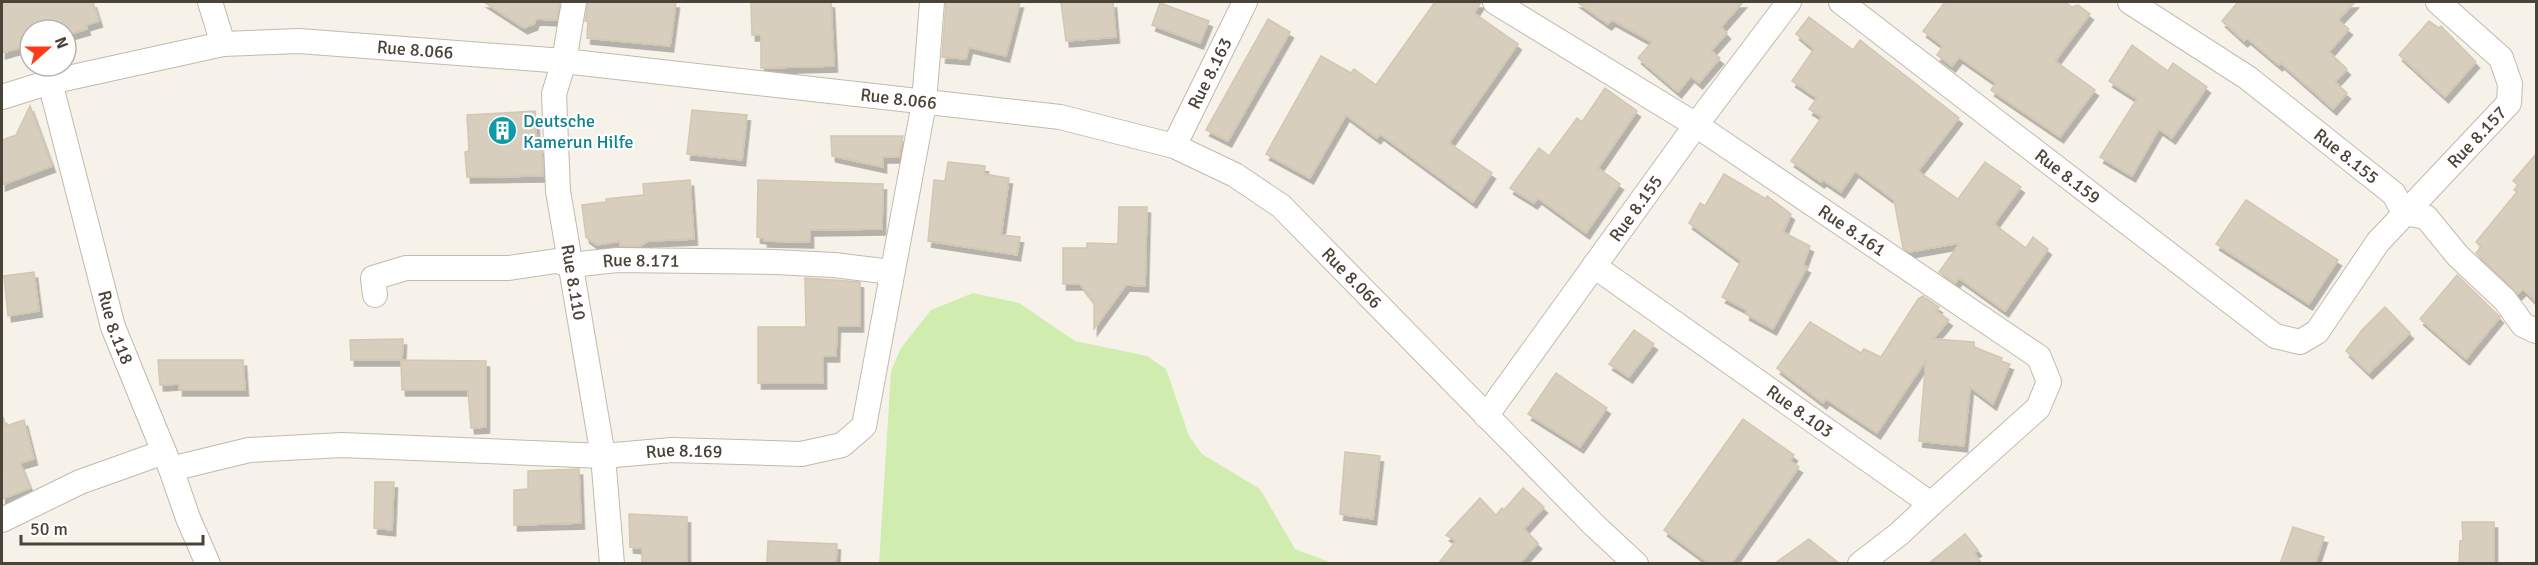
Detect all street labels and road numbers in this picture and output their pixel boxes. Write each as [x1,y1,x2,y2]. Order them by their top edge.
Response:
street label: Rue 8.163 [1183,34,1237,113]
street label: Rue 8.066 [376,36,454,64]
street label: Rue 8.066 [859,84,938,114]
street label: Rue 8.157 [2443,102,2511,173]
street label: Rue 8.155 [2309,124,2383,189]
street label: Rue 8.159 [2030,144,2105,209]
street label: Rue 8.155 [1604,171,1667,246]
street label: Rue 8.161 [1814,200,1890,261]
street label: Rue 8.110 [556,243,591,322]
street label: Rue 8.066 [1317,243,1386,313]
street label: Rue 8.171 [602,249,680,272]
street label: Rue 8.118 [93,288,138,368]
street label: Rue 8.103 [1762,380,1838,443]
street label: Rue 8.169 [645,439,723,463]

